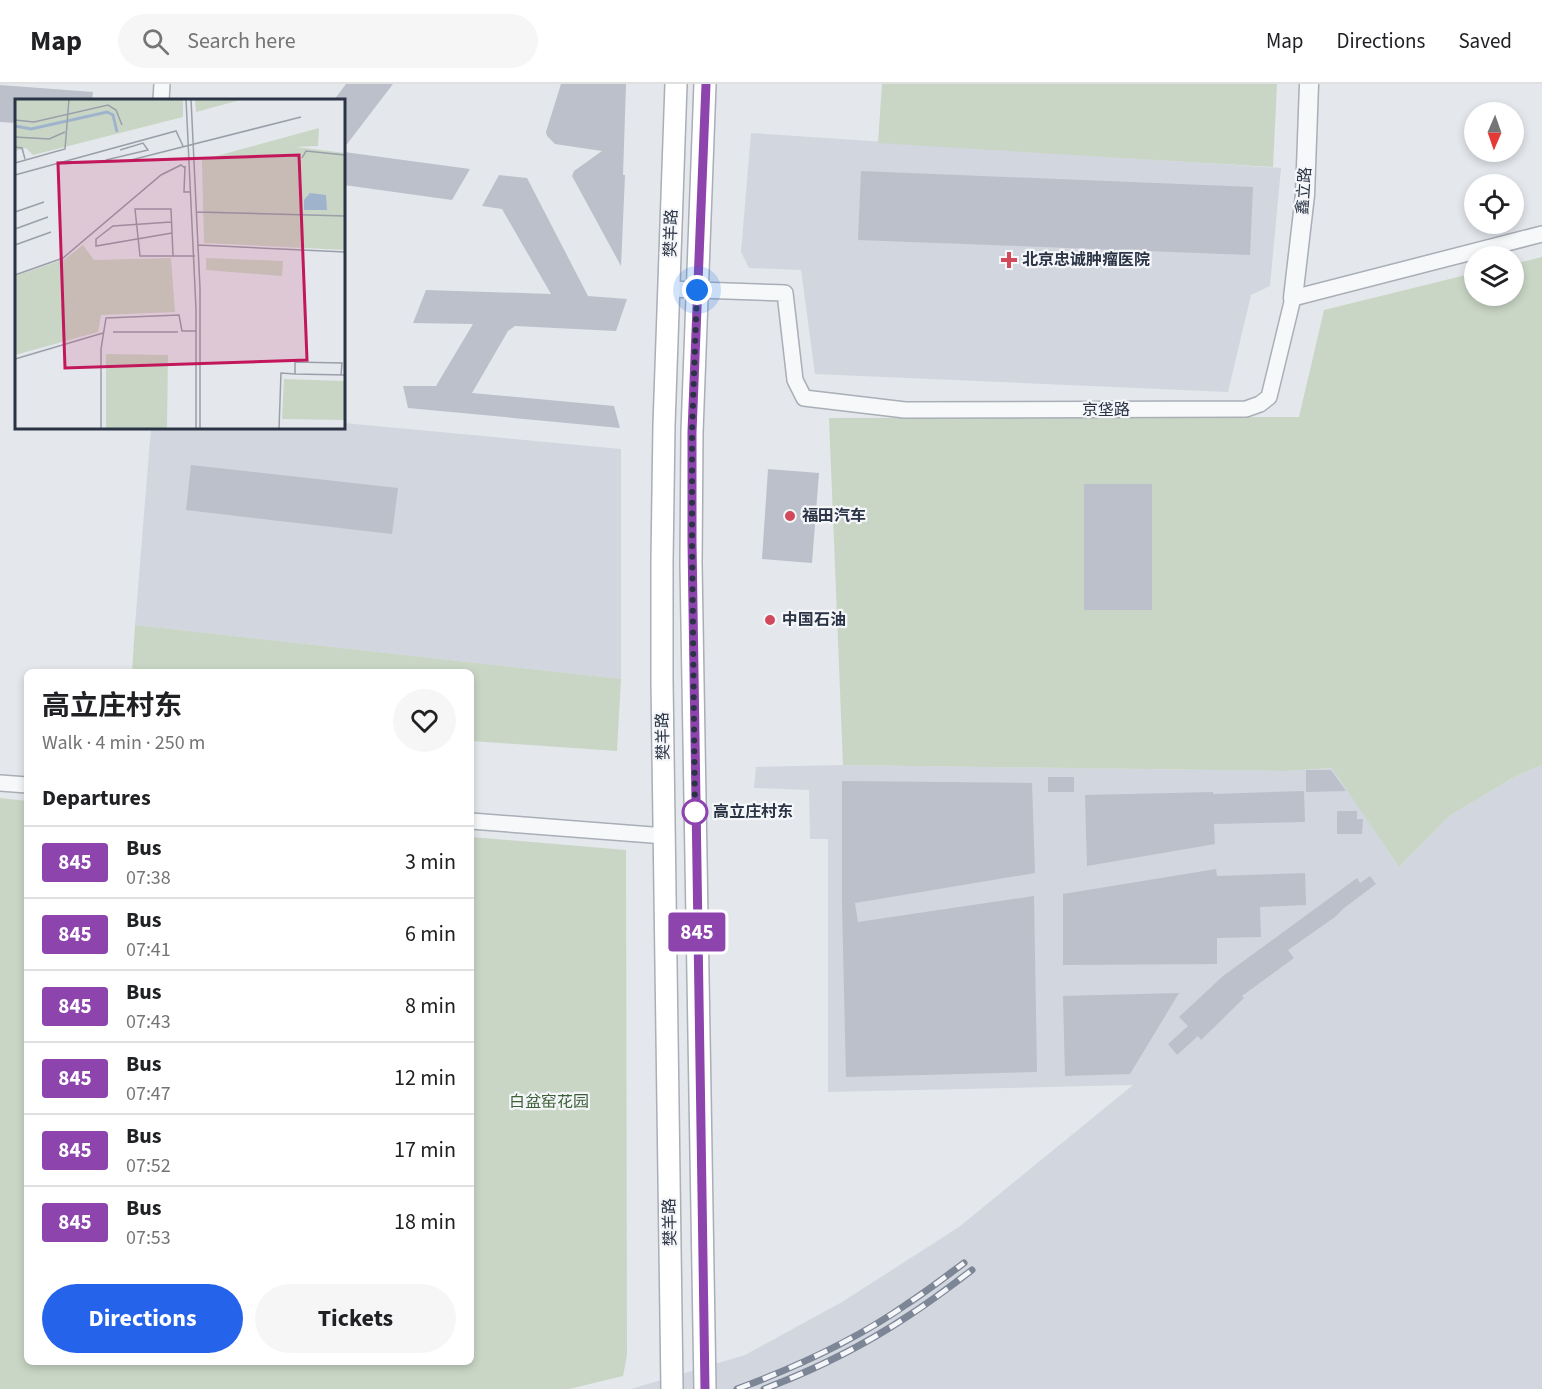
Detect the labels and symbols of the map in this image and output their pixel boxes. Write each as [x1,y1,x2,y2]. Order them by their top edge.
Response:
inset map [15,99,345,429]
north arrow [1464,102,1524,162]
street label: 鑫立路 [1291,166,1317,216]
street label: 樊羊路 [659,209,683,257]
place label: 北京忠诚肿瘤医院 [1022,249,1150,271]
marker: 北京忠诚肿瘤医院 [1000,251,1018,269]
your location [682,275,712,305]
street label: 京垡路 [1082,399,1130,421]
place label: 福田汽车 [802,505,866,527]
marker: 福田汽车 [783,509,797,523]
place label: 中国石油 [782,609,846,631]
marker: 中国石油 [763,613,777,627]
street label: 樊羊路 [652,712,674,760]
marker: 高立庄村东 [682,799,708,825]
place label: 高立庄村东 [713,801,793,823]
line badge: 845 [662,912,732,952]
park label: 白盆窑花园 [509,1091,589,1113]
street label: 樊羊路 [659,1198,681,1246]

